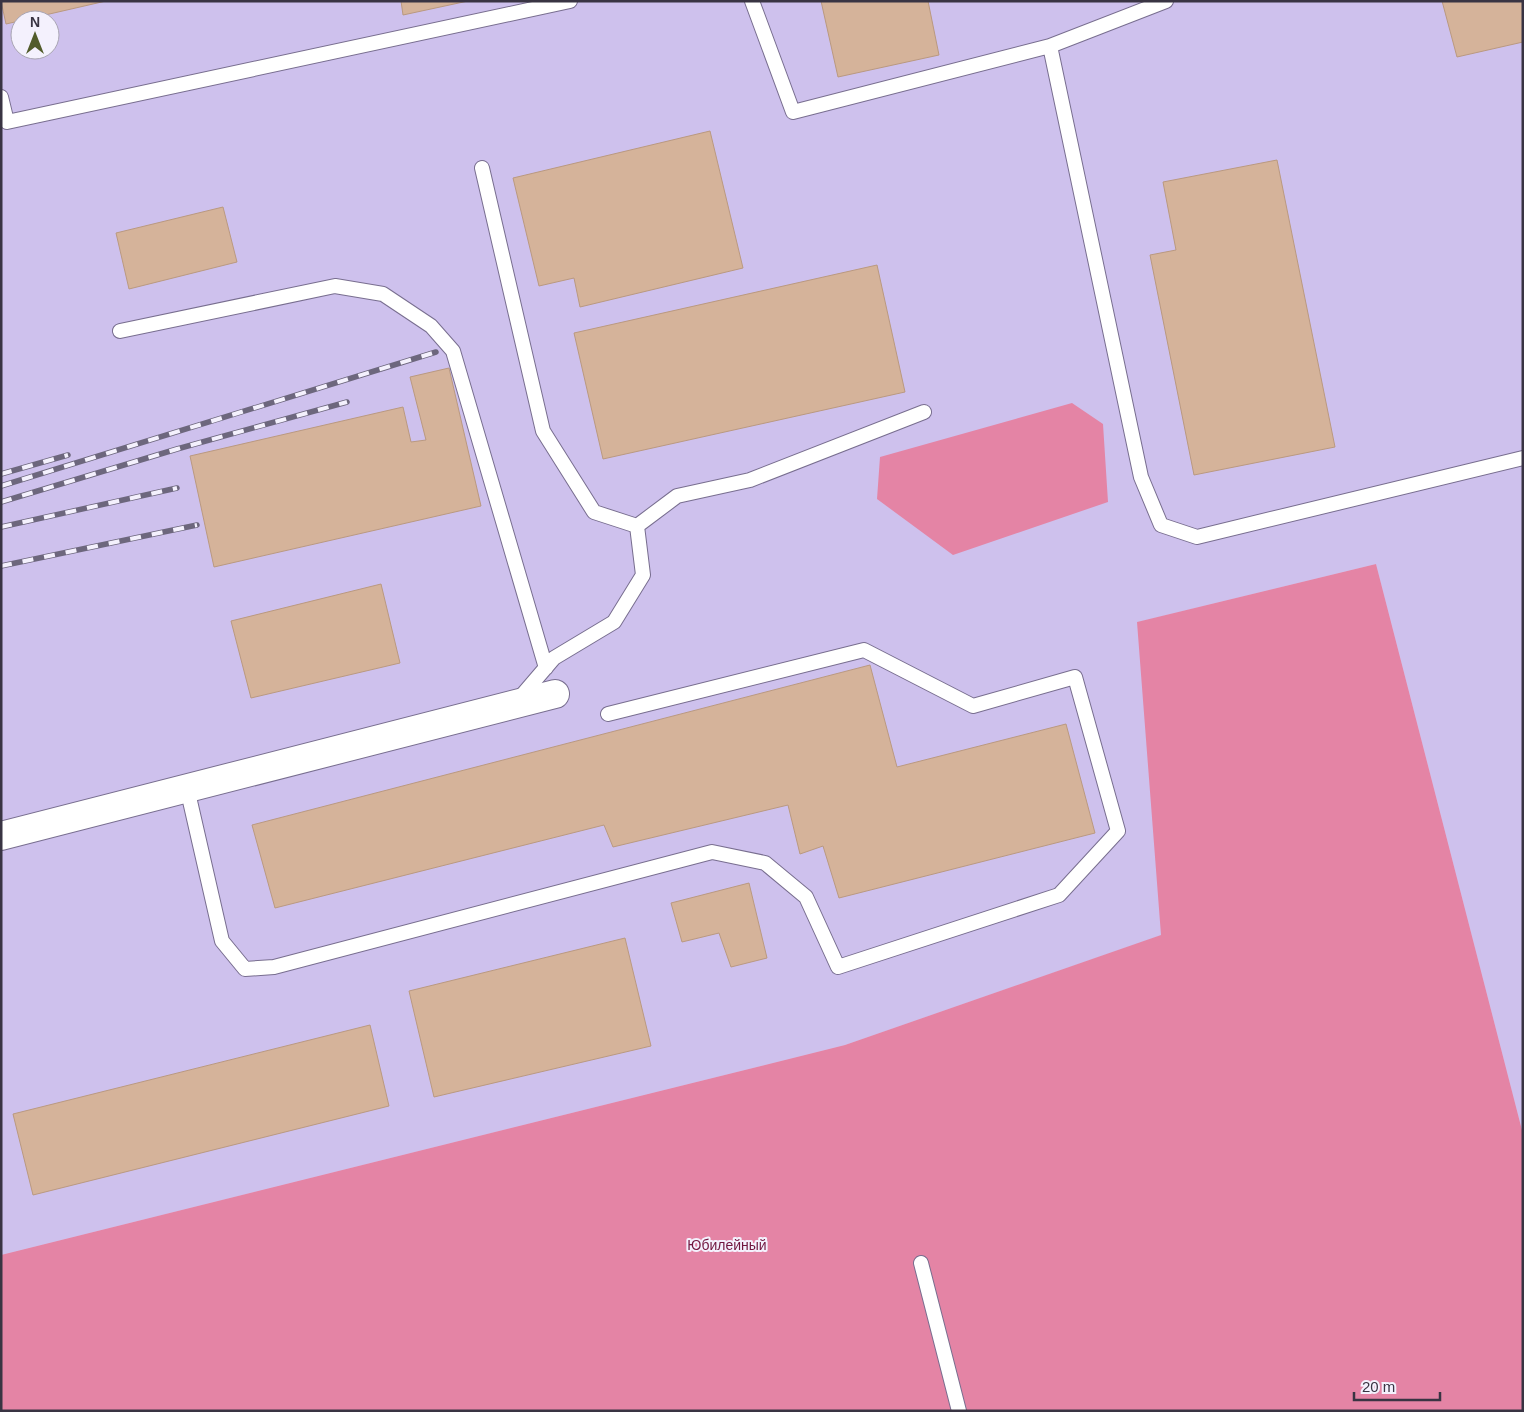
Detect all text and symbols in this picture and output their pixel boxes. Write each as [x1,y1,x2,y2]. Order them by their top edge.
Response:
north arrow [10,10,60,60]
text: N [30,14,40,30]
park label: Юбилейный [687,1237,767,1253]
scale bar [1354,1370,1440,1402]
text: 20 m [1362,1378,1395,1395]

